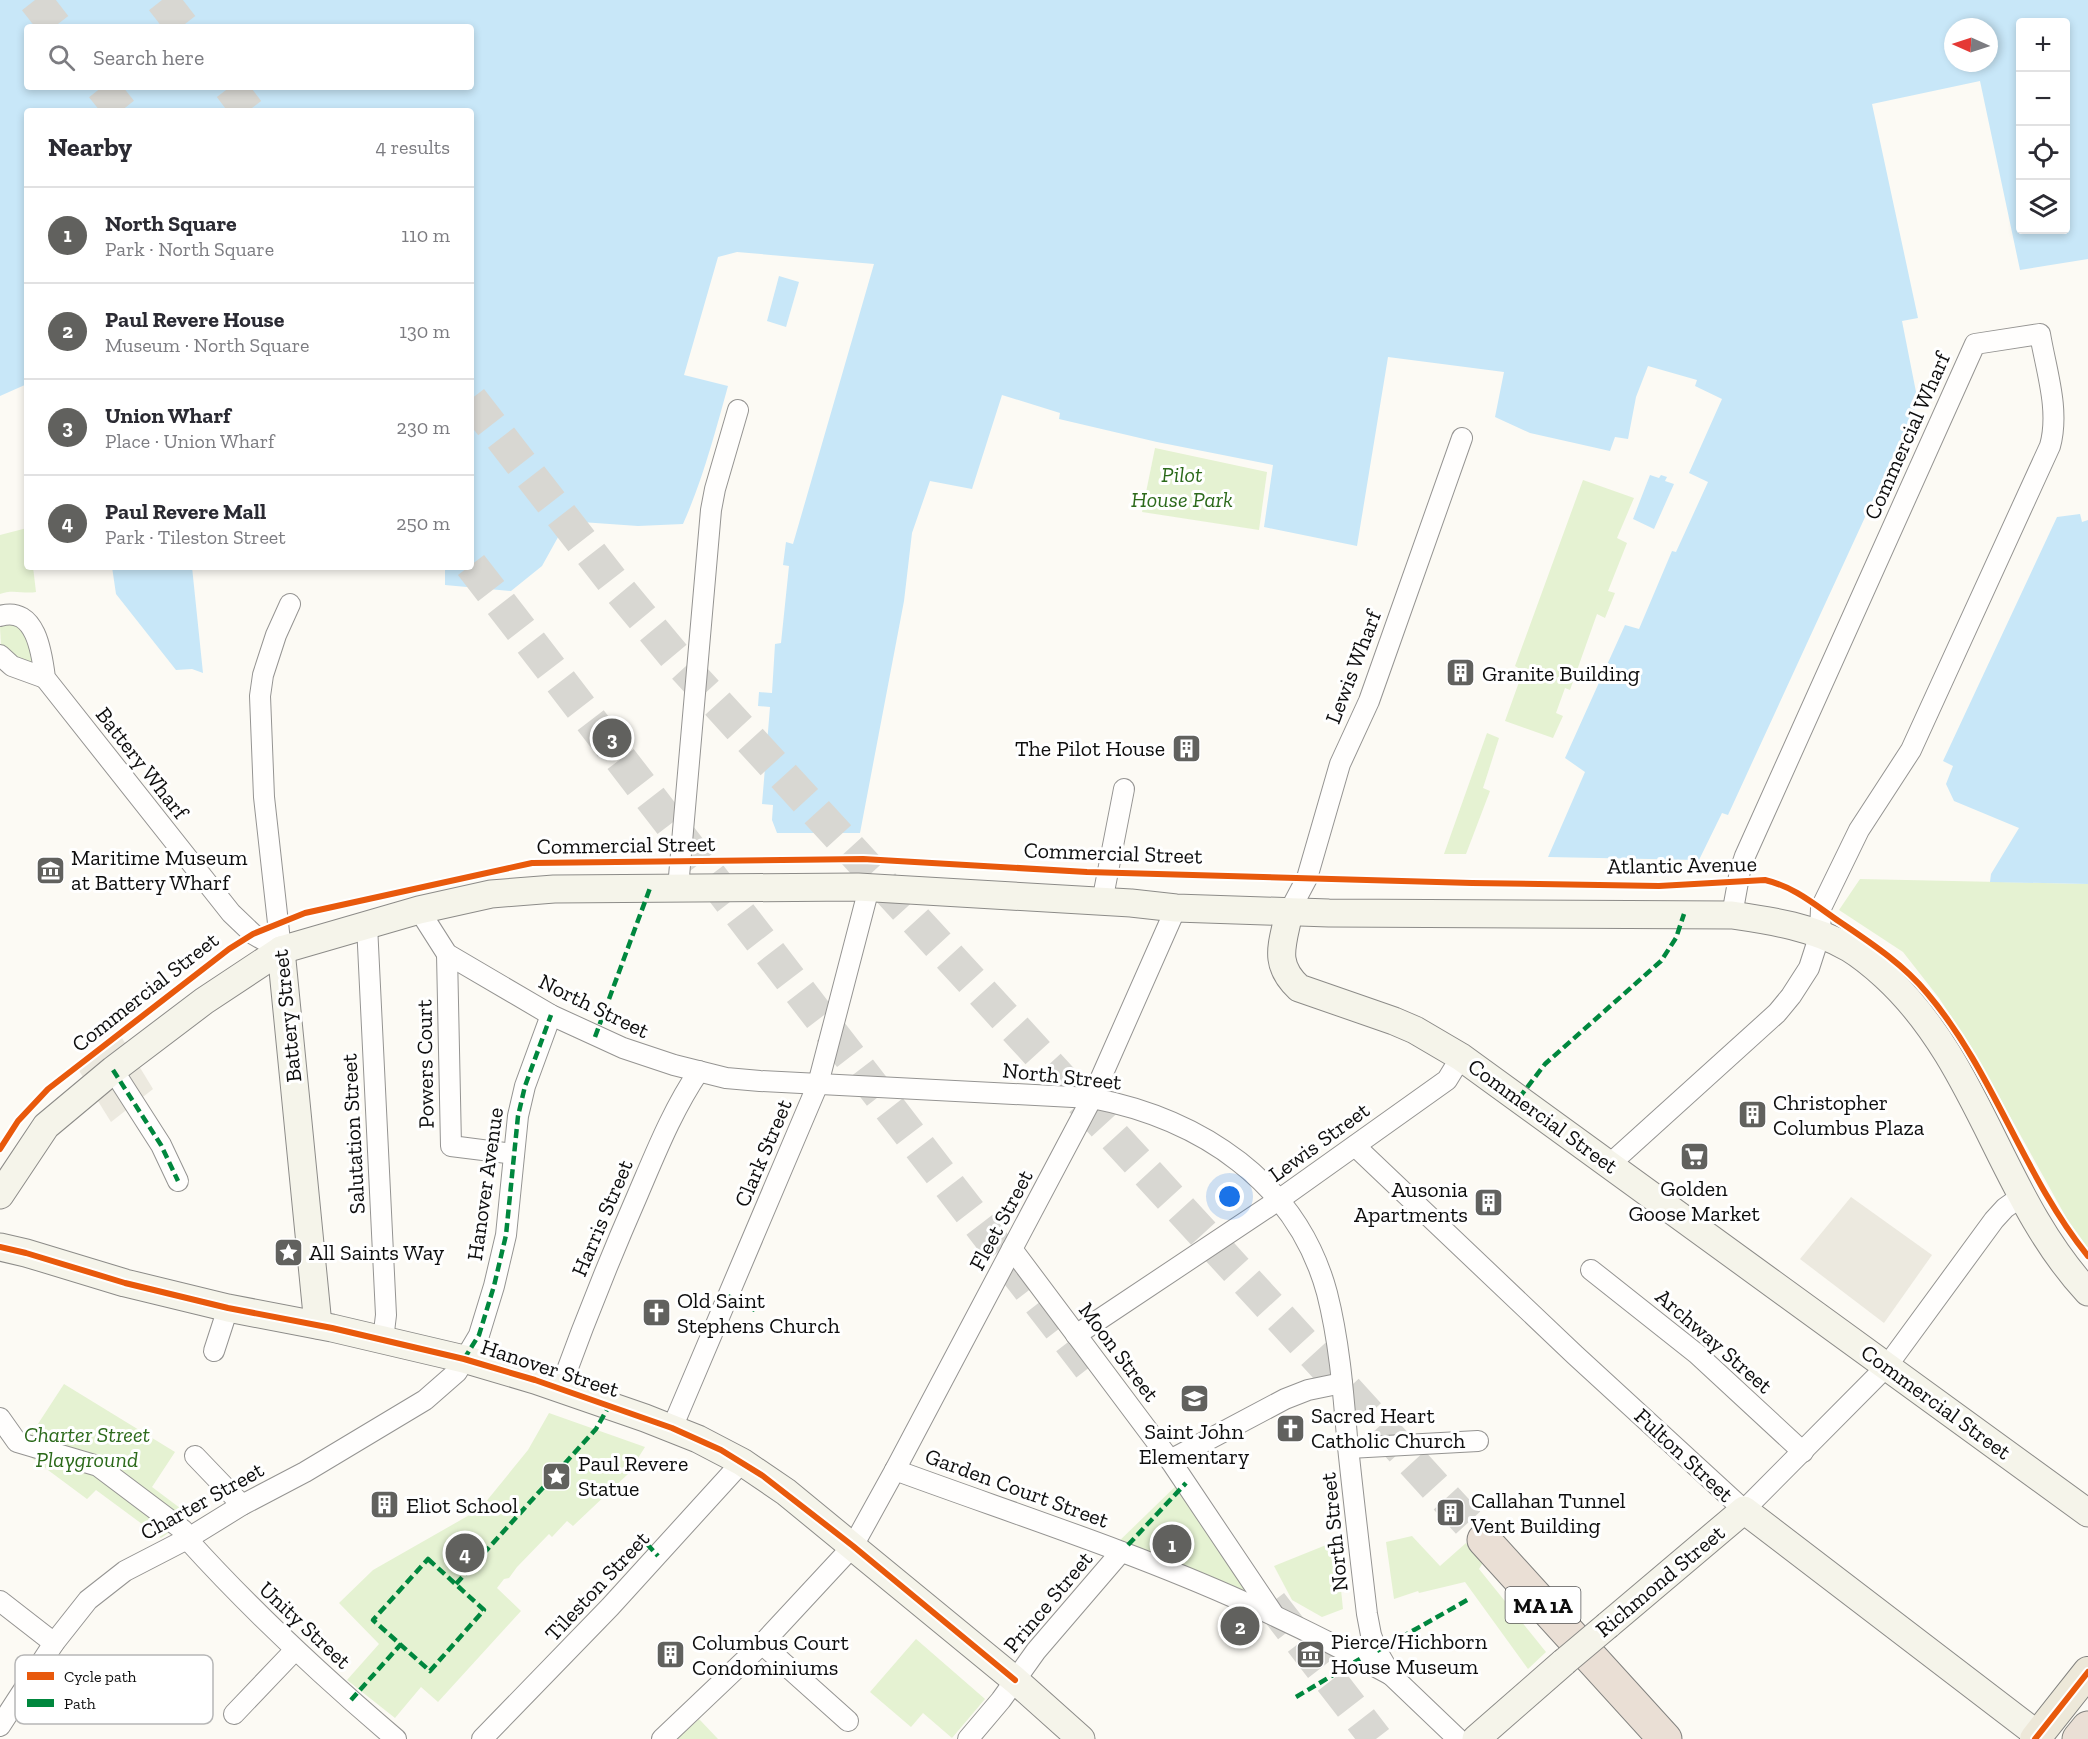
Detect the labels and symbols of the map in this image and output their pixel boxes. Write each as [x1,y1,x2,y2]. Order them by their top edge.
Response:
north arrow [1944,18,1998,72]
street label: Commercial Wharf [1858,347,1957,524]
park label: Pilot House Park [1131,461,1233,513]
street label: Lewis Wharf [1319,605,1388,727]
building icon: Granite Building [1445,657,1477,689]
place label: Granite Building [1482,660,1640,687]
street label: Battery Wharf [90,702,195,826]
pin: 3 [592,716,632,760]
building icon: The Pilot House [1170,732,1202,764]
place label: The Pilot House [1015,735,1165,762]
street label: Commercial Street [536,830,716,860]
street label: Commercial Street [1023,836,1204,870]
place label: Maritime Museum at Battery Wharf [71,844,247,896]
street label: Atlantic Avenue [1607,850,1757,880]
museum icon: Maritime Museum at Battery Wharf [34,854,66,886]
street label: Commercial Street [66,926,224,1058]
street label: Battery Street [267,947,307,1084]
street label: North Street [534,968,654,1045]
street label: Powers Court [410,998,440,1129]
street label: Salutation Street [335,1052,371,1215]
street label: Commercial Street [1463,1053,1624,1180]
street label: North Street [1001,1056,1124,1096]
place label: Christopher Columbus Plaza [1773,1089,1925,1141]
street label: Clark Street [728,1094,798,1211]
street label: Lewis Street [1263,1096,1375,1188]
building icon: Christopher Columbus Plaza [1736,1099,1768,1131]
street label: Hanover Avenue [461,1106,509,1262]
supermarket icon: Golden Goose Market [1678,1140,1710,1172]
street label: Harris Street [565,1155,639,1280]
street label: Fleet Street [963,1164,1039,1275]
place label: Golden Goose Market [1628,1175,1760,1227]
place label: Ausonia Apartments [1354,1176,1468,1228]
your location [1215,1182,1244,1211]
building icon: Ausonia Apartments [1473,1186,1505,1218]
place icon: All Saints Way [272,1236,304,1268]
place label: All Saints Way [309,1239,445,1266]
street label: Archway Street [1650,1283,1779,1400]
place label: Old Saint Stephens Church [677,1287,841,1339]
church icon: Old Saint Stephens Church [640,1297,672,1329]
street label: Moon Street [1073,1297,1166,1408]
street label: Hanover Street [478,1333,623,1403]
street label: Commercial Street [1856,1339,2017,1466]
school or university icon: Saint John Elementary [1178,1383,1210,1415]
place label: Sacred Heart Catholic Church [1311,1402,1466,1454]
street label: Fulton Street [1629,1402,1740,1508]
church icon: Sacred Heart Catholic Church [1274,1412,1306,1444]
place label: Saint John Elementary [1139,1418,1250,1470]
park label: Charter Street Playground [24,1421,151,1473]
street label: Garden Court Street [922,1442,1113,1534]
place label: Paul Revere Statue [578,1450,688,1502]
street label: Charter Street [136,1456,269,1546]
place icon: Paul Revere Statue [541,1460,573,1492]
street label: North Street [1314,1470,1354,1593]
place label: Callahan Tunnel Vent Building [1470,1487,1626,1539]
building icon: Eliot School [369,1489,401,1521]
place label: Eliot School [406,1492,518,1519]
building icon: Callahan Tunnel Vent Building [1434,1497,1466,1529]
street label: Richmond Street [1590,1519,1731,1643]
pin: 1 [1152,1522,1192,1566]
street label: Tileston Street [539,1525,655,1647]
pin: 4 [446,1530,484,1576]
street label: Prince Street [998,1545,1099,1658]
street label: Unity Street [253,1576,357,1675]
road number: MA 1A [1506,1587,1580,1623]
pin: 2 [1220,1604,1260,1648]
place label: Pierce/Hichborn House Museum [1331,1628,1488,1680]
place label: Columbus Court Condominiums [692,1629,849,1681]
museum icon: Pierce/Hichborn House Museum [1294,1638,1326,1670]
building icon: Columbus Court Condominiums [655,1639,687,1671]
legend [15,1655,213,1724]
text: Cycle path [64,1667,137,1686]
text: Path [64,1694,96,1713]

